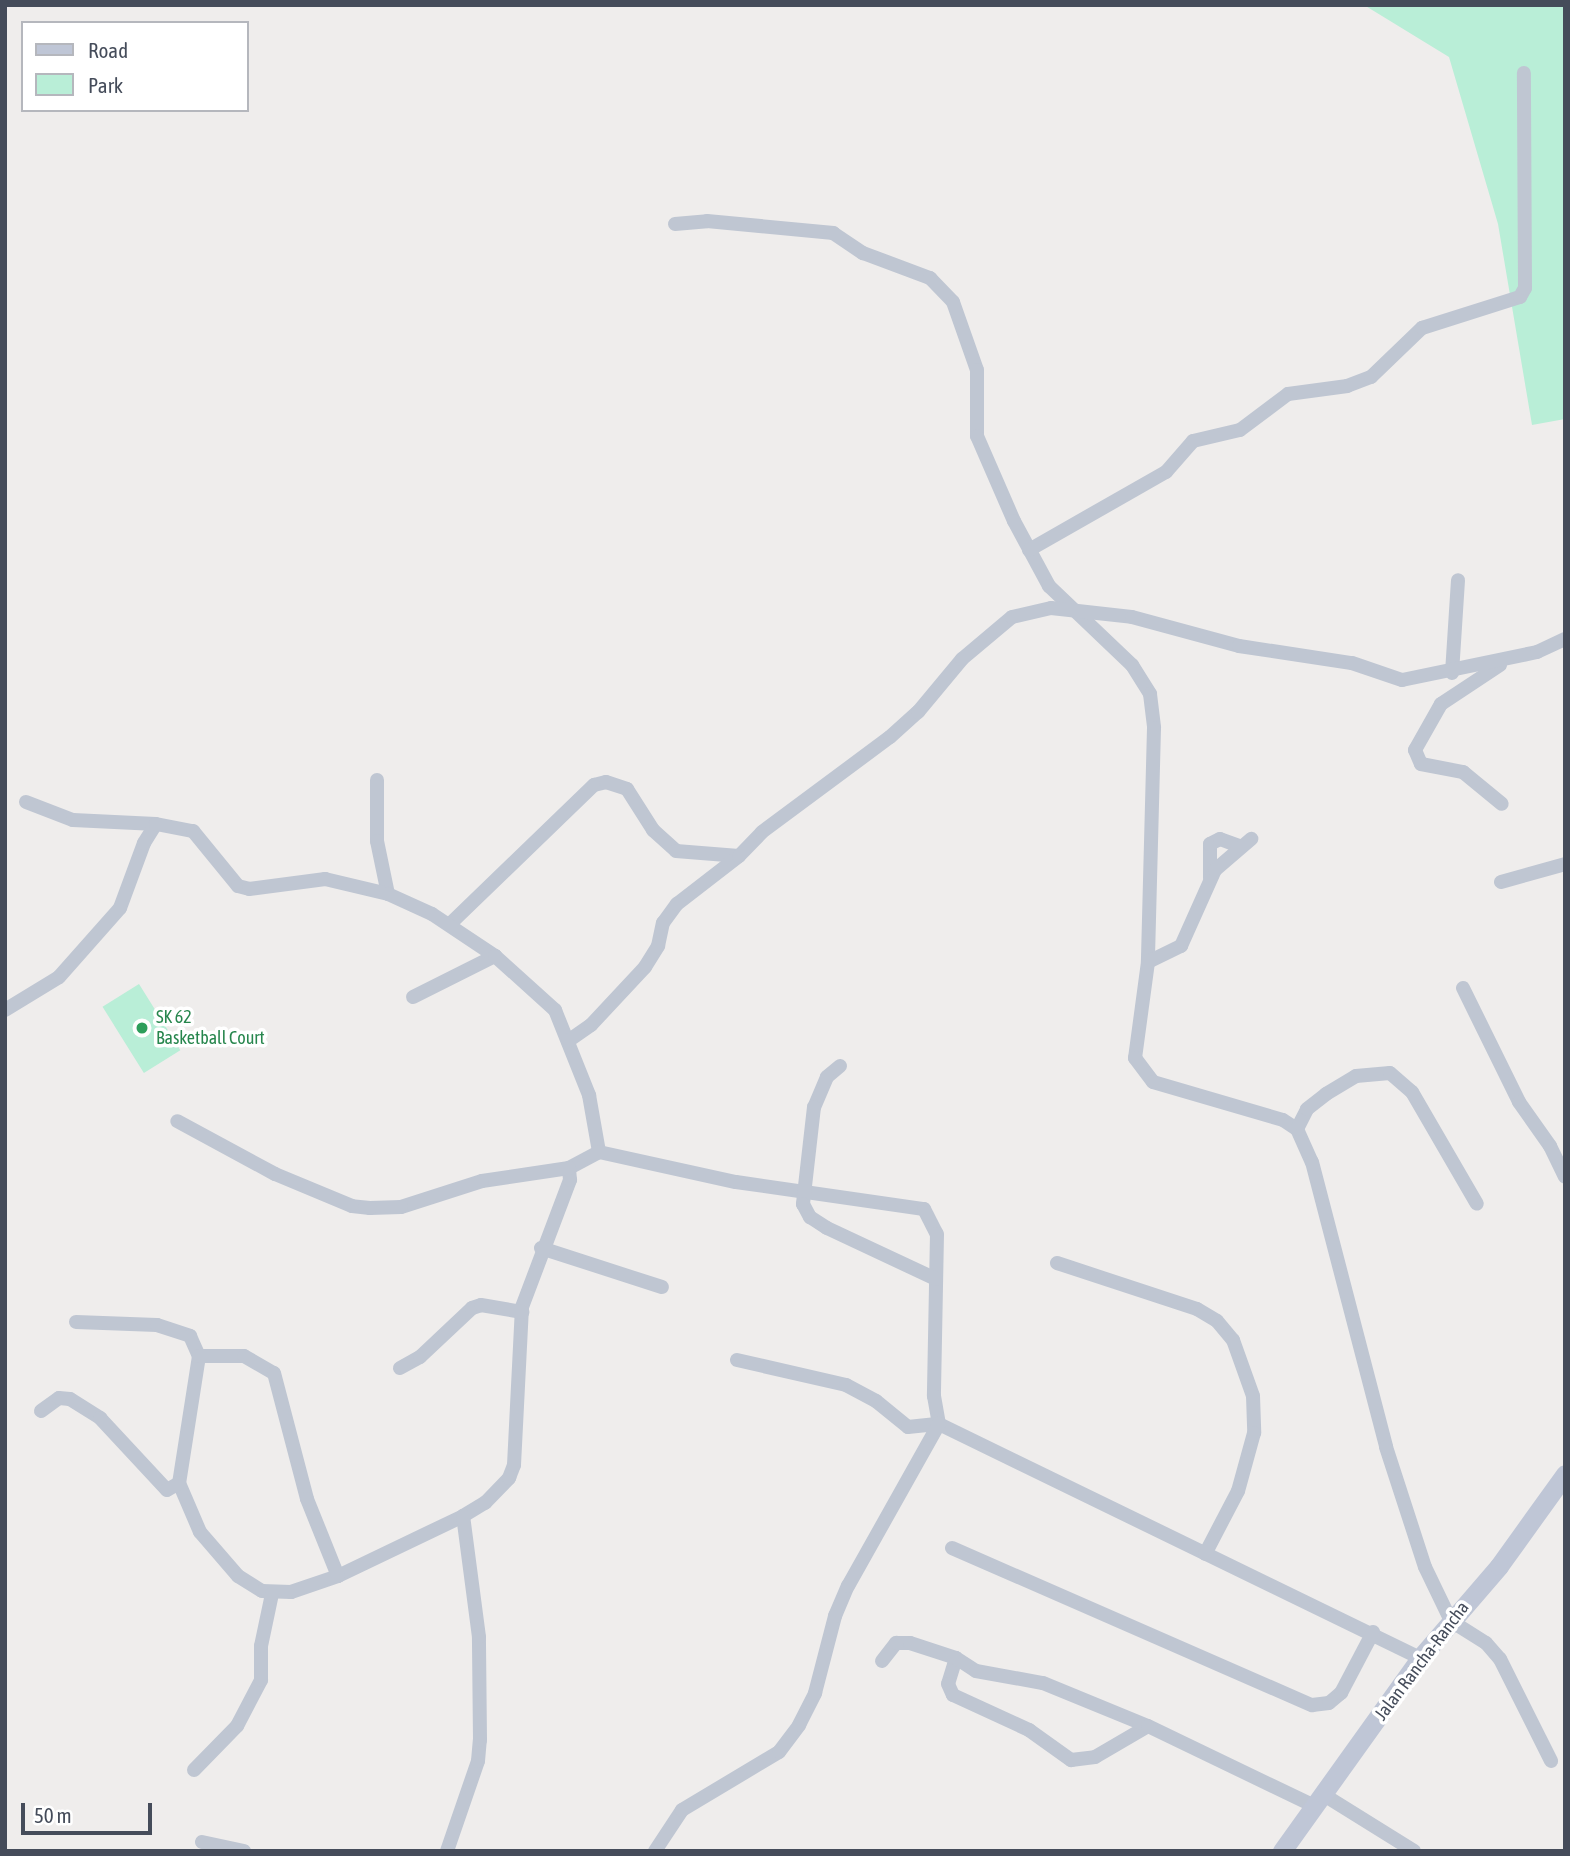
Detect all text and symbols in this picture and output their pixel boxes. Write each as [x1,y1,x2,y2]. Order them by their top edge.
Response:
legend [21,21,248,112]
text: Road [88,38,128,62]
text: Park [88,73,123,97]
place label: SK 62 Basketball Court [156,1007,265,1050]
marker: SK 62 Basketball Court [134,1020,150,1036]
street label: Jalan Rancha-Rancha [1370,1598,1474,1724]
scale bar [24,1790,156,1834]
text: 50 m [34,1803,72,1827]

